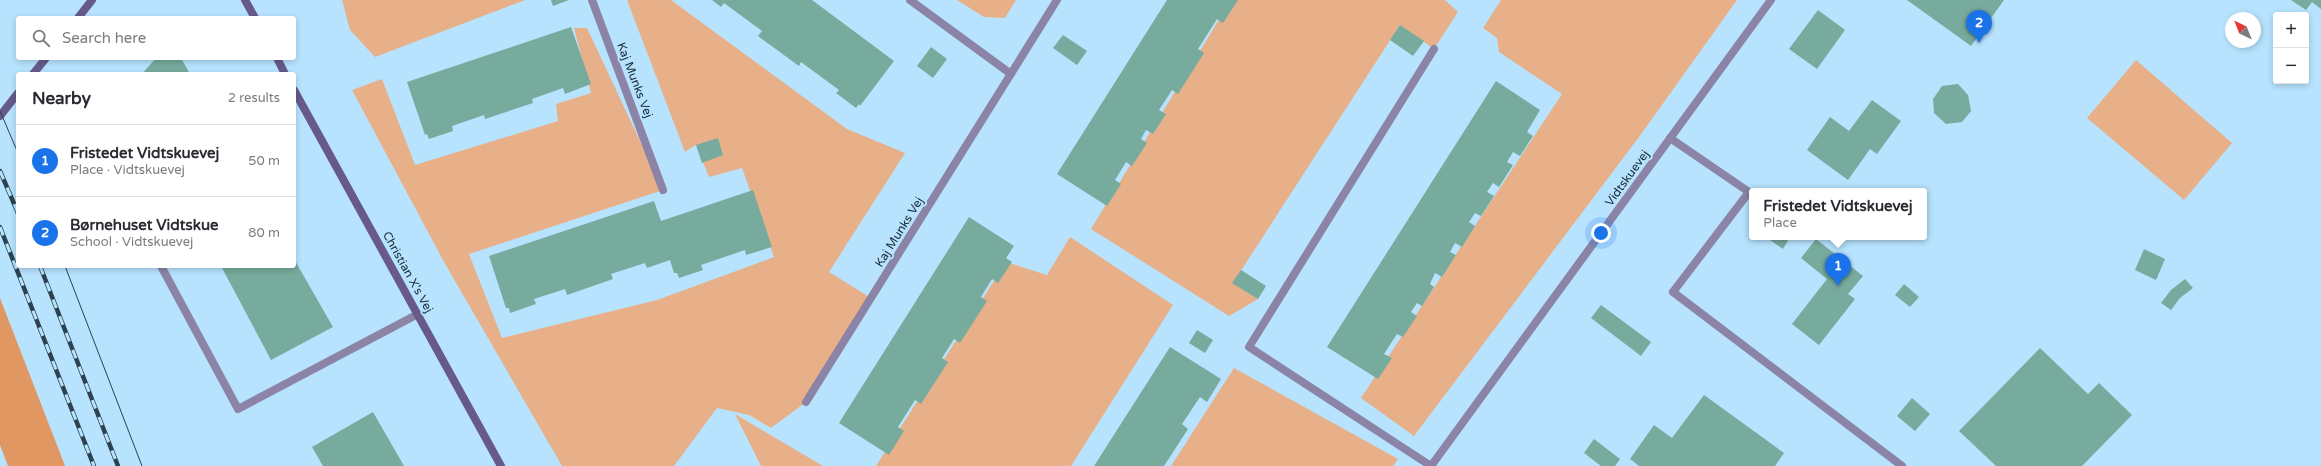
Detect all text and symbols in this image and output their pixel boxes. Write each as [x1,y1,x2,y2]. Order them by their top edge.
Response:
pin: 2 [1966,10,1992,43]
north arrow [2225,12,2261,48]
map controls [2273,12,2309,84]
button: + [2273,12,2309,48]
search box [16,16,296,60]
icon: search [30,27,52,49]
text: Search here [62,29,146,47]
street label: Kaj Munks Vej [614,40,656,120]
button: − [2273,48,2309,84]
text: Nearby [32,88,91,109]
text: 2 results [228,90,280,106]
text: Fristedet Vidtskuevej [70,144,219,162]
street label: Vidtskuevej [1602,147,1652,209]
text: 1 [41,153,49,169]
text: 50 m [248,153,280,169]
text: Place · Vidtskuevej [70,162,185,178]
popup [1749,188,1927,240]
street label: Kaj Munks Vej [872,194,926,270]
text: Fristedet Vidtskuevej [1763,197,1913,215]
text: Place [1763,215,1797,231]
text: Børnehuset Vidtskue [70,216,219,234]
your location [1591,223,1611,243]
text: 2 [41,225,49,241]
text: 80 m [248,225,280,241]
street label: Christian X's Vej [380,229,436,315]
text: School · Vidtskuevej [70,234,193,250]
pin: 1 [1825,253,1851,286]

